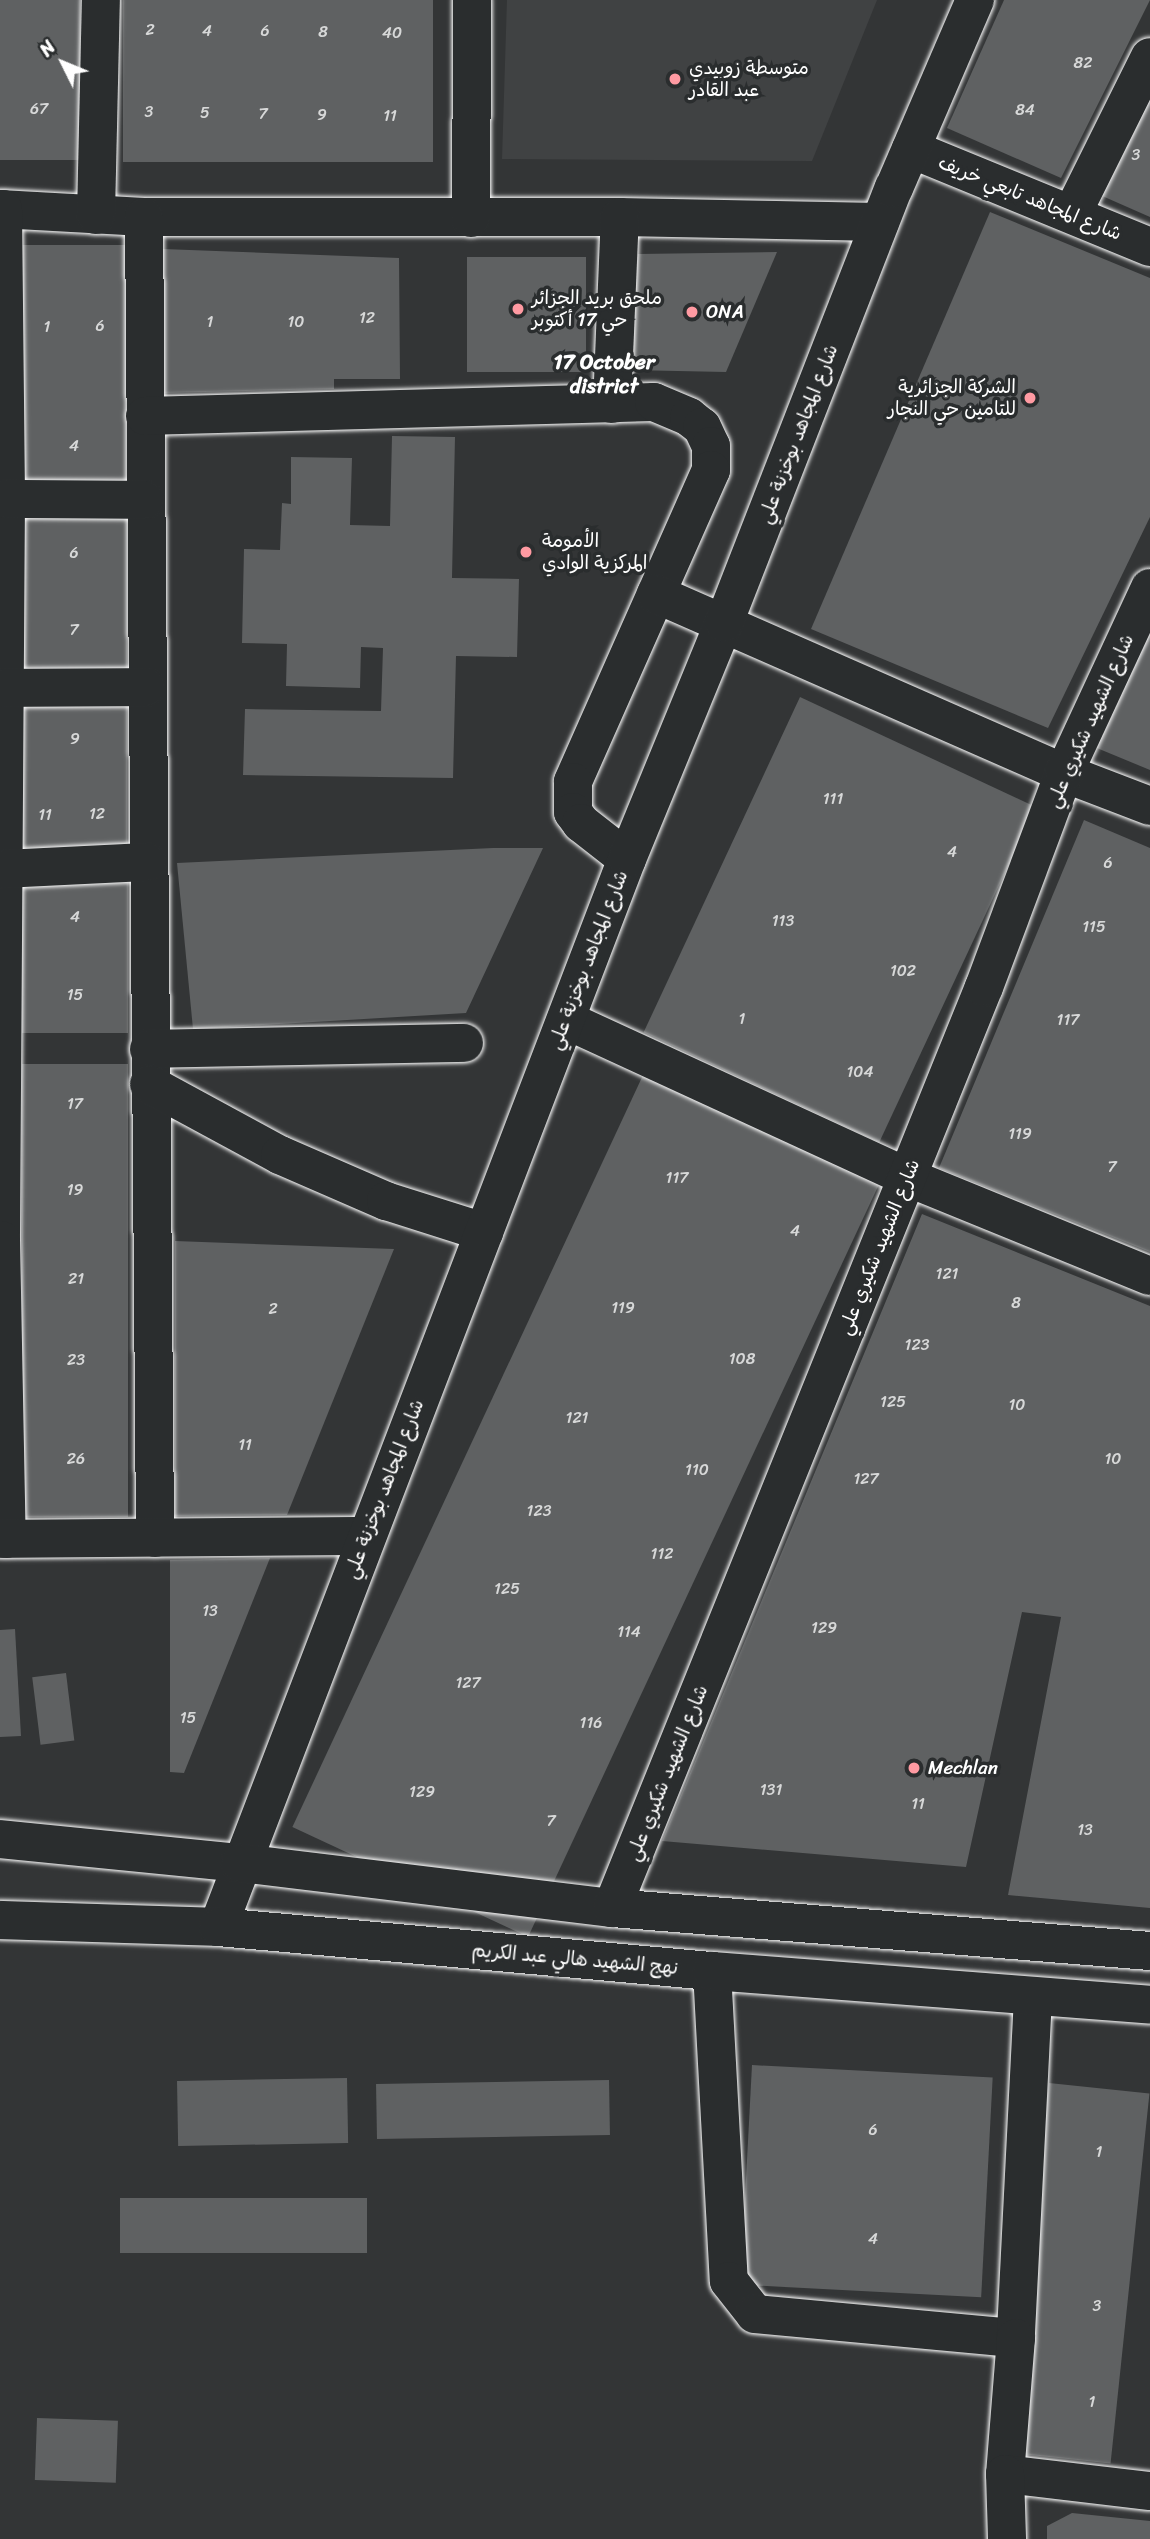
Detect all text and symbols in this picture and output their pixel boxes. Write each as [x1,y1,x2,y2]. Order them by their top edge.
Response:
house number: 2 [145,20,155,40]
house number: 4 [202,21,212,41]
house number: 6 [260,21,270,41]
house number: 8 [318,22,328,42]
house number: 40 [382,23,402,43]
north arrow [28,28,98,98]
text: N [31,32,64,64]
house number: 82 [1074,53,1092,73]
place label: متوسطة زوبيدي عبد القادر [689,57,809,101]
marker: متوسطة زوبيدي عبد القادر [667,71,683,87]
house number: 67 [30,99,48,119]
house number: 84 [1015,100,1035,120]
house number: 3 [145,102,153,122]
house number: 5 [200,103,210,123]
house number: 7 [258,104,268,124]
house number: 9 [317,105,327,125]
house number: 11 [383,106,397,126]
house number: 3 [1132,145,1140,165]
street label: شارع المجاهد تابعي خريف [935,151,1125,245]
place label: ملحق بريد الجزائر حي 17 أكتوبر [532,287,662,331]
marker: ملحق بريد الجزائر حي 17 أكتوبر [510,301,526,317]
place label: ONA [706,301,744,323]
marker: ONA [684,304,700,320]
house number: 12 [359,308,375,328]
house number: 1 [207,312,213,332]
house number: 10 [288,312,304,332]
house number: 6 [95,316,105,336]
house number: 1 [44,317,50,337]
street label: شارع المجاهد بوخزنة علي [753,341,843,527]
district label: 17 October district [553,349,655,399]
place label: الشركة الجزائرية للتامين حي النجار [888,376,1016,420]
marker: الشركة الجزائرية للتامين حي النجار [1022,390,1038,406]
house number: 4 [69,436,79,456]
place label: الأمومة المركزية الوادي [542,530,648,574]
marker: الأمومة المركزية الوادي [516,542,536,562]
house number: 6 [69,543,79,563]
house number: 7 [69,620,79,640]
street label: شارع الشهيد شكيري علي [1041,631,1139,811]
house number: 9 [70,729,80,749]
house number: 111 [823,789,843,809]
house number: 12 [89,804,105,824]
house number: 11 [38,805,52,825]
house number: 4 [947,842,957,862]
house number: 6 [1103,853,1113,873]
street label: شارع المجاهد بوخزنة علي [543,867,633,1053]
house number: 4 [70,907,80,927]
house number: 113 [772,911,794,931]
house number: 115 [1082,917,1106,937]
house number: 102 [890,961,916,981]
house number: 15 [67,985,83,1005]
house number: 1 [739,1009,745,1029]
house number: 117 [1057,1010,1079,1030]
house number: 104 [847,1062,873,1082]
house number: 17 [67,1094,83,1114]
house number: 119 [1008,1124,1032,1144]
street label: شارع الشهيد شكيري علي [833,1156,925,1338]
house number: 7 [1107,1157,1117,1177]
house number: 117 [666,1168,688,1188]
house number: 19 [67,1180,83,1200]
house number: 4 [790,1221,800,1241]
house number: 121 [936,1264,958,1284]
house number: 21 [68,1269,84,1289]
house number: 8 [1011,1293,1021,1313]
house number: 119 [611,1298,635,1318]
house number: 2 [268,1299,278,1319]
house number: 123 [905,1335,929,1355]
house number: 108 [729,1349,755,1369]
house number: 23 [67,1350,85,1370]
house number: 125 [880,1392,906,1412]
house number: 10 [1009,1395,1025,1415]
street label: شارع المجاهد بوخزنة علي [339,1396,429,1582]
house number: 121 [566,1408,588,1428]
house number: 11 [238,1435,252,1455]
house number: 26 [67,1449,85,1469]
house number: 10 [1105,1449,1121,1469]
house number: 110 [685,1460,709,1480]
house number: 127 [853,1469,879,1489]
house number: 123 [527,1501,551,1521]
house number: 112 [651,1544,673,1564]
house number: 125 [494,1579,520,1599]
house number: 13 [202,1601,218,1621]
house number: 129 [811,1618,837,1638]
house number: 114 [617,1622,641,1642]
house number: 127 [455,1673,481,1693]
street label: شارع الشهيد شكيري علي [621,1682,713,1864]
house number: 15 [180,1708,196,1728]
house number: 116 [580,1713,602,1733]
place label: Mechlan [928,1757,998,1779]
marker: Mechlan [906,1760,922,1776]
house number: 131 [760,1780,782,1800]
house number: 129 [409,1782,435,1802]
house number: 11 [911,1794,925,1814]
house number: 7 [546,1811,556,1831]
house number: 13 [1077,1820,1093,1840]
street label: نهج الشهيد هالي عبد الكريم [471,1939,679,1979]
house number: 6 [868,2120,878,2140]
house number: 1 [1096,2142,1102,2162]
house number: 4 [868,2229,878,2249]
house number: 3 [1093,2296,1101,2316]
house number: 1 [1089,2392,1095,2412]

